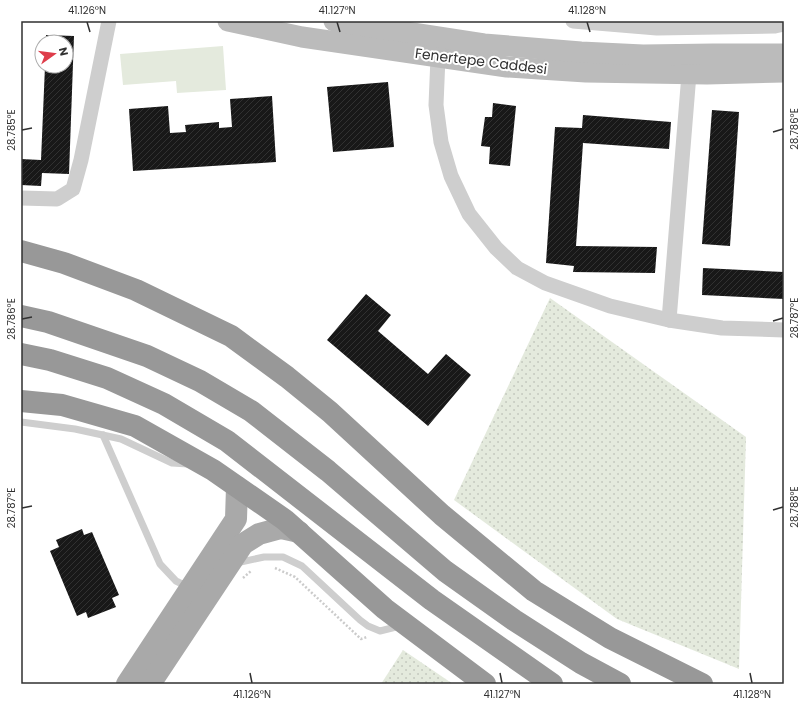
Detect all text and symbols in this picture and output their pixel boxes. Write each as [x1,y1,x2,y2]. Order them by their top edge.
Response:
text: 41.126°N [68,3,106,18]
text: 41.127°N [318,3,356,18]
text: 41.128°N [568,3,606,18]
north arrow [34,34,74,74]
street label: Fenertepe Caddesi [414,43,548,79]
text: N [55,46,72,58]
text: 28.786°E [787,108,802,150]
text: 28.785°E [4,109,19,151]
text: 28.786°E [4,298,19,340]
text: 28.787°E [787,298,802,338]
text: 28.788°E [787,486,802,528]
text: 28.787°E [4,488,19,528]
text: 41.126°N [233,687,271,702]
text: 41.127°N [483,687,521,702]
text: 41.128°N [733,687,771,702]

